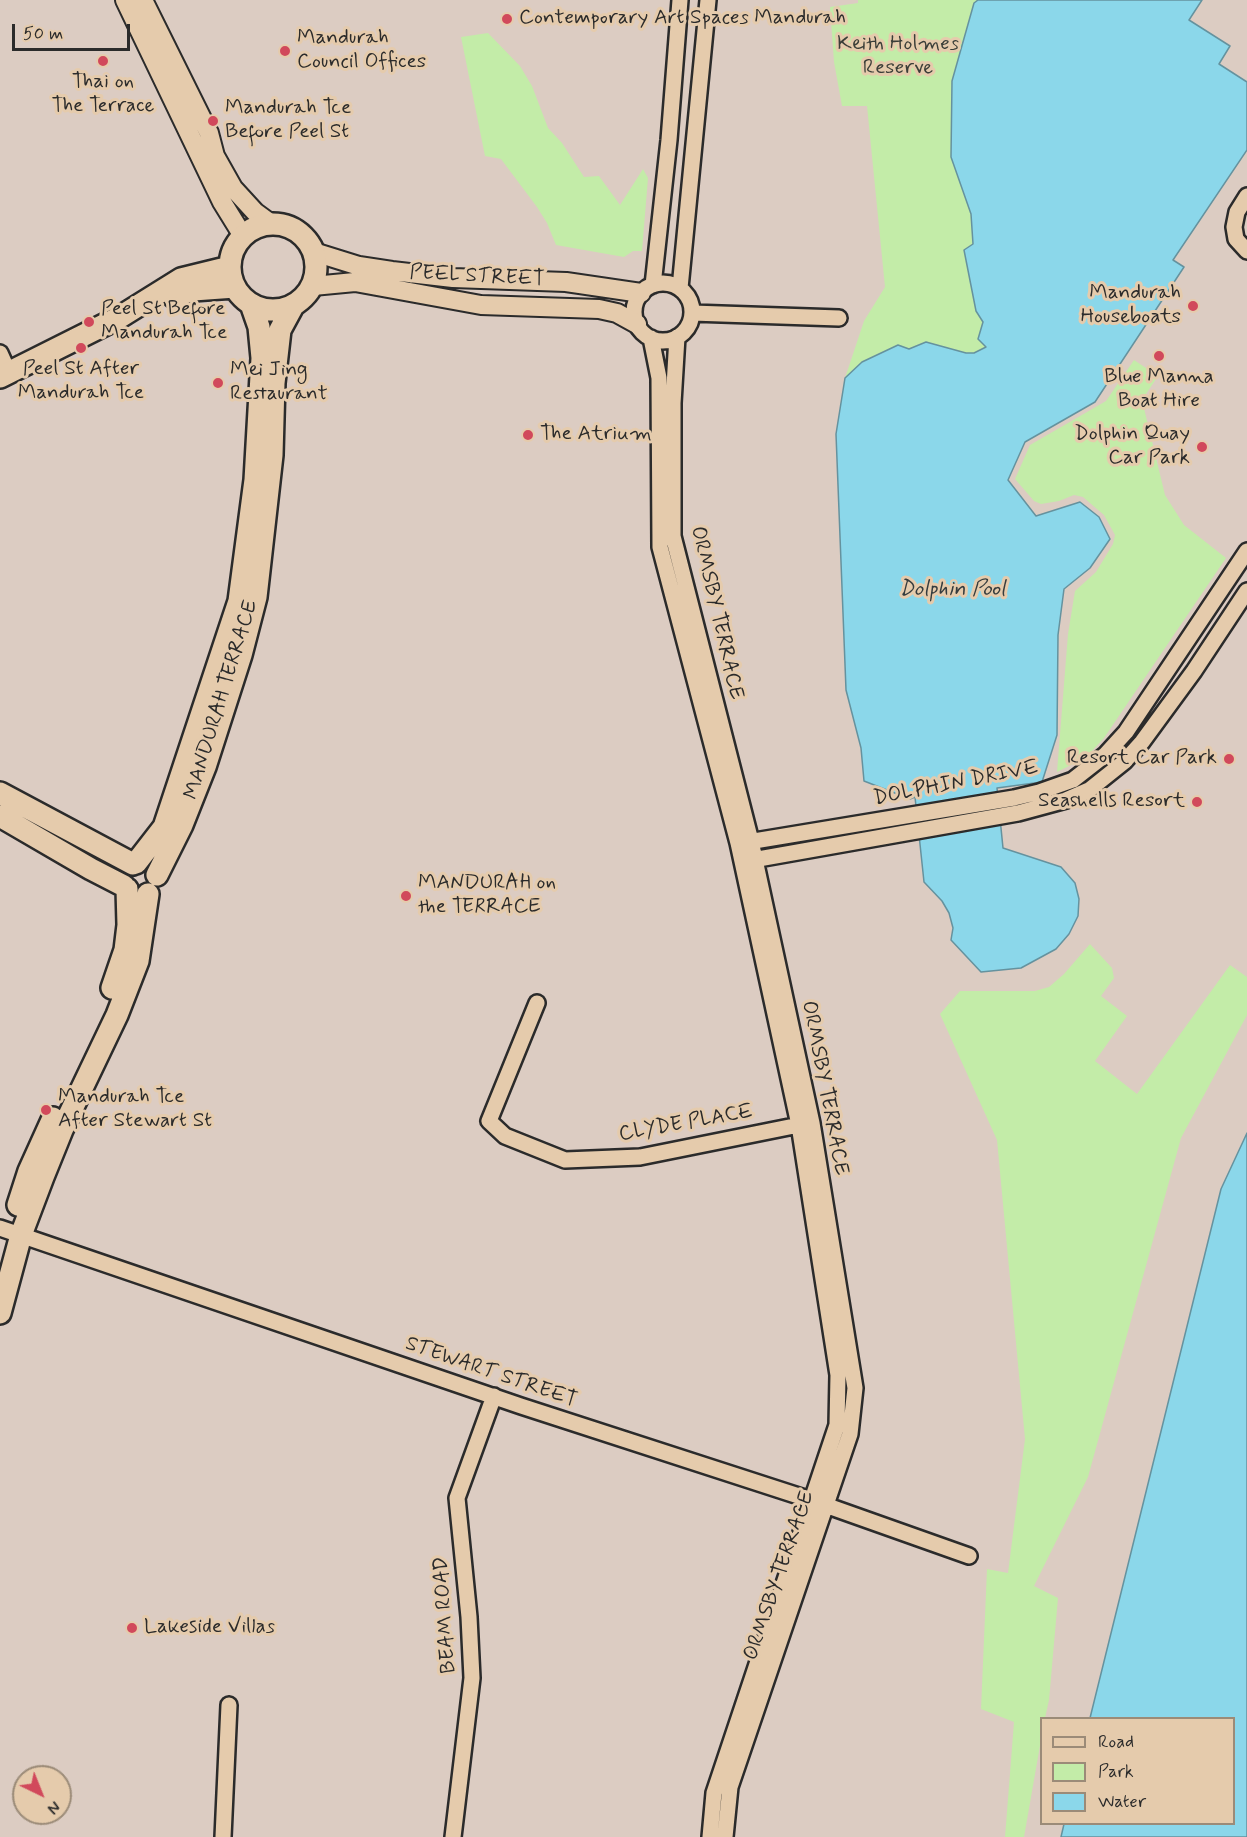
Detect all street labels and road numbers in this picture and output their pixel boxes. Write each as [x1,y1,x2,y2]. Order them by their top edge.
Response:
street label: PEEL STREET [409,261,545,293]
street label: ORMSBY TERRACE [684,524,748,702]
street label: MANDURAH TERRACE [180,597,264,803]
street label: DOLPHIN DRIVE [871,756,1041,812]
street label: ORMSBY TERRACE [795,999,853,1177]
street label: CLYDE PLACE [617,1100,755,1148]
street label: STEWART STREET [402,1332,580,1414]
street label: ORMSBY TERRACE [739,1488,821,1664]
street label: BEAM ROAD [429,1556,463,1674]

